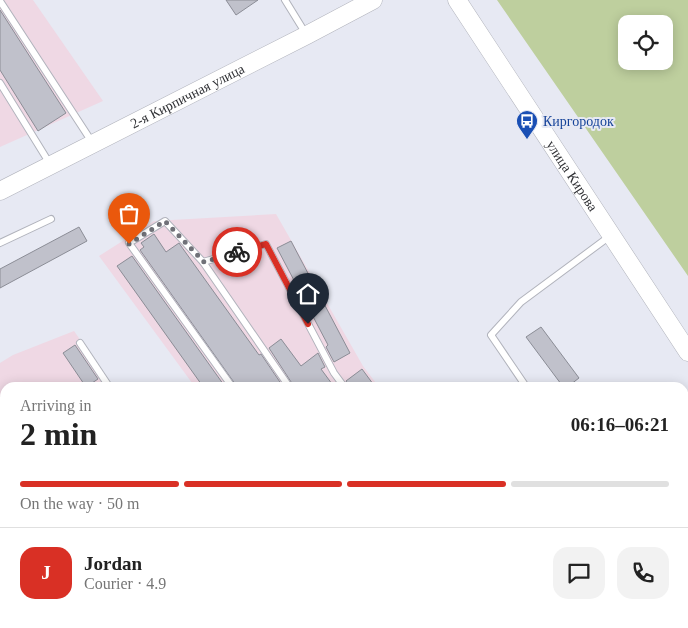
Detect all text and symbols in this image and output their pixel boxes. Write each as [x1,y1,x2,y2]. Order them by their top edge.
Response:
map controls [618,15,673,70]
button: locate [618,15,673,70]
street label: 2-я Кирпичная улица [128,60,247,131]
bus stop icon: Киргородок [515,109,539,140]
place label: Киргородок [543,114,614,129]
street label: улица Кирова [544,137,601,214]
pin [108,193,150,244]
icon: bag [115,200,143,228]
courier [212,227,262,277]
icon: bike [223,238,251,266]
pin [287,273,329,324]
icon: home [294,280,322,308]
text: Arriving in [20,397,92,414]
text: 06:16–06:21 [571,414,669,435]
text: 2 min [20,416,97,452]
text: On the way · 50 m [20,495,140,512]
button: chat [553,547,605,599]
button: phone [617,547,669,599]
text: Jordan [84,553,142,574]
text: J [41,562,51,583]
text: Courier · 4.9 [84,575,166,592]

